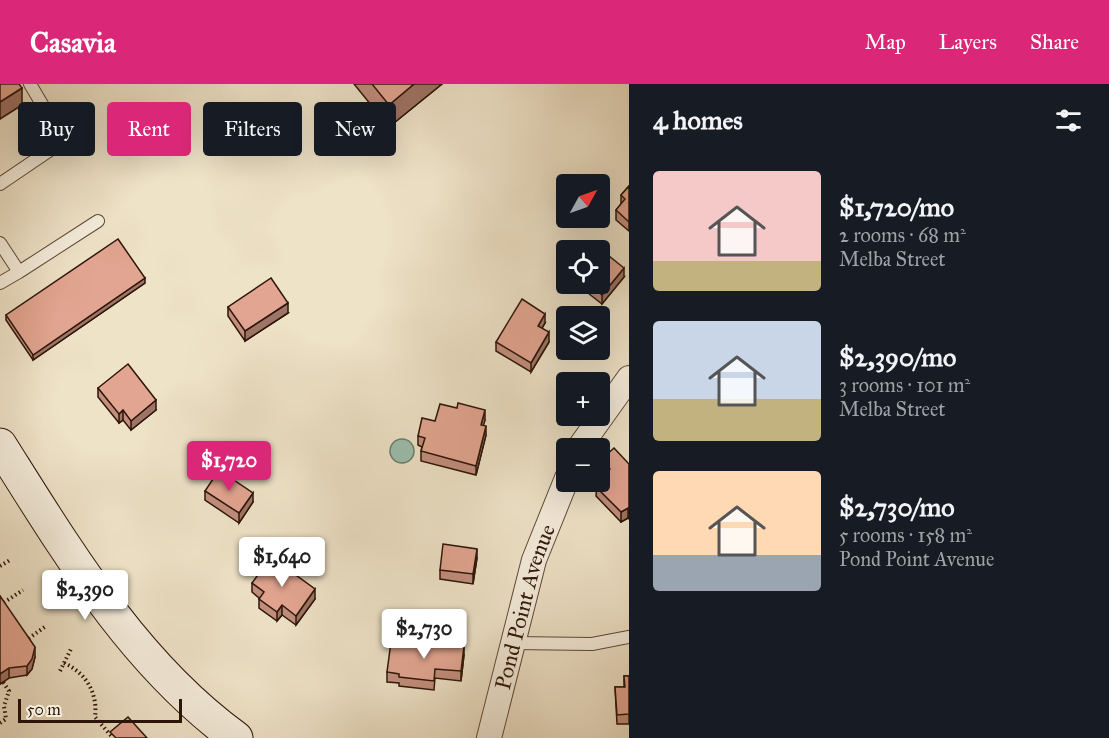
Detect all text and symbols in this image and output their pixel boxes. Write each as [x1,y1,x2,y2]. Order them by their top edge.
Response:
text: Casavia [30,25,116,60]
text: Map [865,29,906,55]
text: Layers [939,29,997,55]
text: Share [1030,29,1079,55]
chip: Buy [18,102,95,156]
chip: Rent [107,102,191,156]
chip: Filters [203,102,302,156]
chip: New [314,102,396,156]
text: 4 homes [653,104,743,136]
icon: filters [1052,104,1085,137]
north arrow [556,174,610,228]
map controls [556,174,610,492]
text: $1,720/mo [839,191,954,223]
icon: home [701,195,773,267]
text: 2 rooms · 68 m² [839,223,966,247]
button: locate [556,240,610,294]
text: Melba Street [839,247,945,271]
button: layers [556,306,610,360]
text: $2,390/mo [839,341,956,373]
icon: home [701,345,773,417]
button: + [556,372,610,426]
text: 3 rooms · 101 m² [839,373,970,397]
text: Melba Street [839,397,945,421]
button: − [556,438,610,492]
pin: $1,720 [180,441,278,492]
text: $1,720 [201,448,257,472]
text: $2,730/mo [839,491,955,523]
icon: home [701,495,773,567]
street label: Pond Point Avenue [489,520,561,692]
text: 5 rooms · 158 m² [839,523,972,547]
pin: $1,640 [233,537,331,588]
text: $1,640 [253,544,311,568]
text: Pond Point Avenue [839,547,994,571]
pin: $2,390 [36,570,134,621]
text: $2,390 [56,577,114,601]
pin: $2,730 [375,609,473,660]
text: $2,730 [396,616,452,640]
scale bar [18,696,182,724]
text: 50 m [27,700,61,719]

